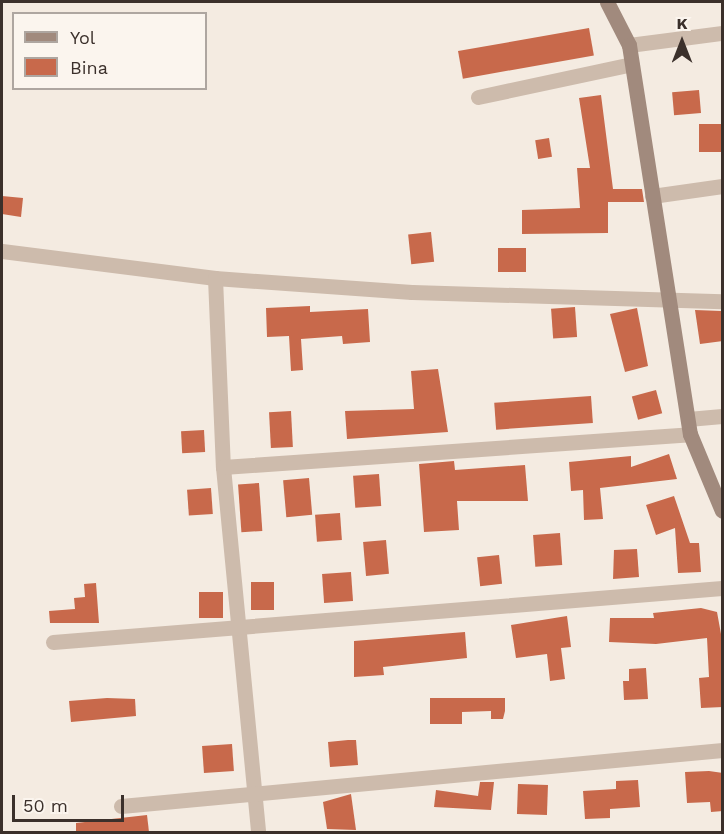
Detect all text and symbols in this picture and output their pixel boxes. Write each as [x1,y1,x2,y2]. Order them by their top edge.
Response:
legend [12,12,207,90]
north arrow [652,12,712,72]
text: K [676,14,688,33]
text: Yol [70,27,95,48]
text: Bina [70,57,108,78]
scale bar [15,783,128,821]
text: 50 m [23,795,68,816]

